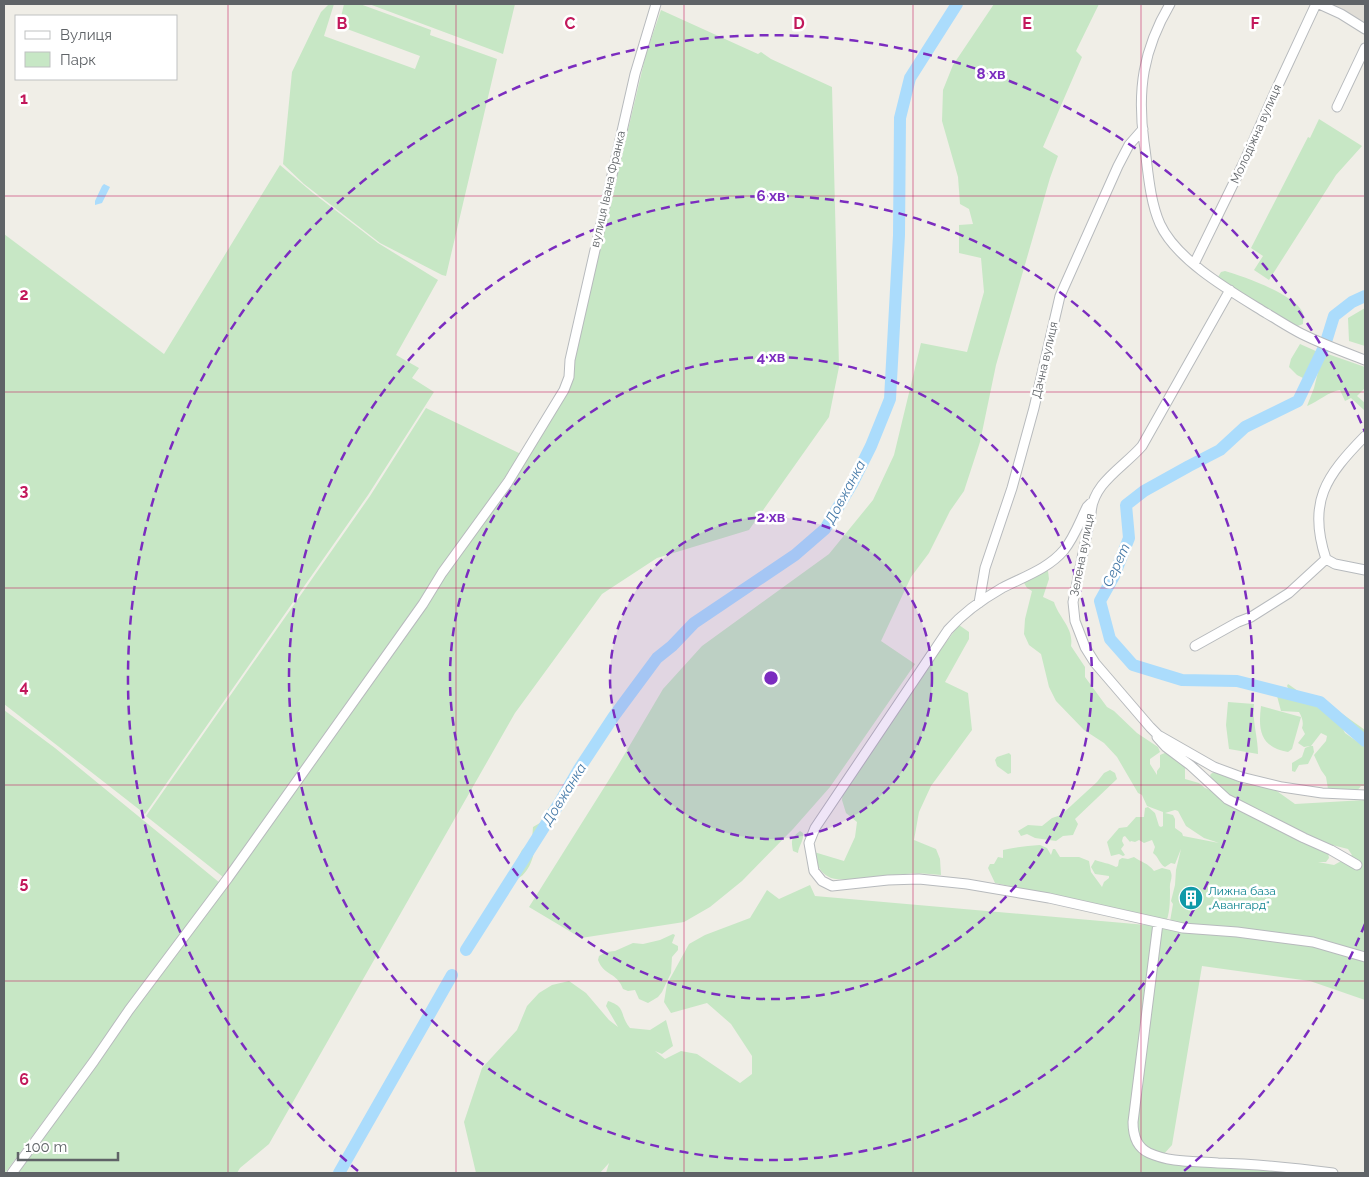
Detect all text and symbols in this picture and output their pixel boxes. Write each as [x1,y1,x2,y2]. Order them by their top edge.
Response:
text: B [337,14,348,33]
text: C [565,14,576,33]
text: D [793,14,805,33]
text: E [1022,14,1032,33]
text: F [1250,14,1260,33]
legend [15,15,178,80]
text: Вулиця [60,26,112,44]
text: Парк [60,51,96,69]
text: 8 хв [976,65,1006,83]
street label: Молодіжна вулиця [1228,82,1284,186]
text: 1 [20,89,28,108]
street label: вулиця Івана Франка [588,129,628,249]
text: 6 хв [756,187,786,205]
text: 2 [19,285,29,304]
street label: Дачна вулиця [1029,320,1061,400]
text: 4 хв [757,348,785,366]
water label: Довжанка [821,458,868,527]
text: 3 [20,481,29,500]
text: 2 хв [757,508,785,526]
street label: Зелена вулиця [1067,512,1097,598]
water label: Серет [1099,541,1133,589]
centre of rings [762,669,780,687]
text: 4 [19,677,29,696]
water label: Довжанка [538,760,589,829]
text: 5 [20,873,29,892]
place label: Лижна база „Авангард“ [1208,884,1276,912]
building icon: Лижна база „Авангард“ [1178,885,1204,911]
text: 6 [19,1070,29,1089]
scale bar [18,1130,118,1162]
text: 100 m [25,1138,67,1156]

